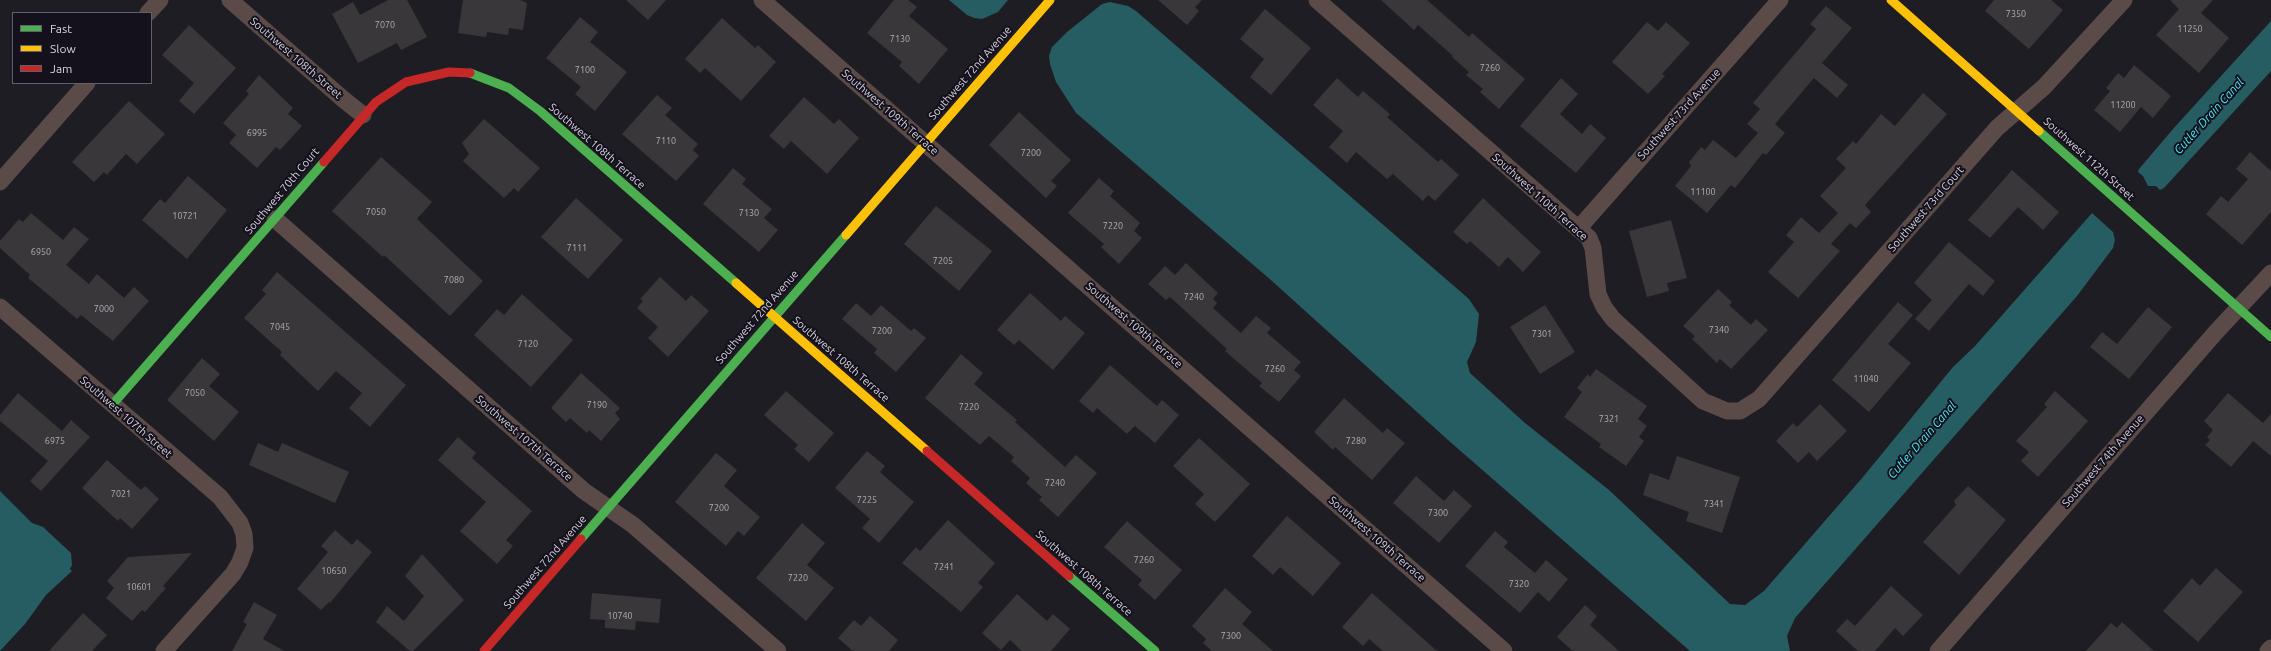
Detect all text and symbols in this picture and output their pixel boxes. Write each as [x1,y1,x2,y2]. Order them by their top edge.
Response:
house number: 7350 [2006,9,2026,19]
legend [12,12,152,84]
street label: Southwest 108th Street [247,14,345,102]
house number: 7070 [375,20,395,30]
text: Fast [50,22,72,35]
street label: Southwest 72nd Avenue [926,23,1014,123]
house number: 11250 [2177,24,2203,34]
house number: 7130 [890,34,910,44]
text: Slow [50,42,76,55]
text: Jam [50,62,72,75]
house number: 7260 [1480,63,1500,73]
house number: 7100 [575,65,595,75]
street label: Southwest 109th Terrace [839,66,941,158]
street label: Southwest 73rd Avenue [1635,66,1723,162]
water label: Cutler Drain Canal [2171,75,2247,157]
street label: Southwest 108th Terrace [546,100,648,192]
house number: 11200 [2110,100,2136,110]
street label: Southwest 112th Street [2041,115,2137,203]
house number: 6995 [247,128,267,138]
house number: 7110 [656,136,676,146]
street label: Southwest 70th Court [242,145,322,237]
house number: 7200 [1021,148,1041,158]
street label: Southwest 110th Terrace [1490,151,1590,243]
street label: Southwest 73rd Court [1885,164,1967,254]
house number: 11100 [1690,187,1716,197]
house number: 7050 [366,207,386,217]
house number: 7130 [739,208,759,218]
house number: 10721 [172,211,198,221]
house number: 7220 [1103,221,1123,231]
house number: 7111 [567,243,587,253]
house number: 6950 [31,247,51,257]
house number: 7205 [933,256,953,266]
street label: Southwest 72nd Avenue [713,267,801,367]
house number: 7080 [444,275,464,285]
street label: Southwest 109th Terrace [1083,279,1185,371]
house number: 7240 [1184,292,1204,302]
house number: 7000 [94,304,114,314]
street label: Southwest 108th Terrace [790,313,892,405]
house number: 7045 [270,322,290,332]
house number: 7340 [1709,325,1729,335]
house number: 7200 [872,326,892,336]
house number: 7301 [1532,329,1552,339]
house number: 7120 [518,339,538,349]
house number: 7260 [1265,364,1285,374]
street label: Southwest 107th Street [77,373,175,461]
house number: 11040 [1853,374,1879,384]
house number: 7050 [185,388,205,398]
street label: Southwest 107th Terrace [473,392,575,484]
water label: Cutler Drain Canal [1885,399,1959,481]
house number: 7190 [587,400,607,410]
house number: 7220 [959,402,979,412]
street label: Southwest 74th Avenue [2059,412,2147,510]
house number: 7321 [1599,414,1619,424]
house number: 6975 [45,436,65,446]
house number: 7280 [1346,436,1366,446]
house number: 7240 [1045,478,1065,488]
house number: 7021 [111,489,131,499]
street label: Southwest 109th Terrace [1326,493,1428,585]
house number: 7225 [857,495,877,505]
house number: 7341 [1704,499,1724,509]
house number: 7200 [709,503,729,513]
house number: 7300 [1428,508,1448,518]
street label: Southwest 72nd Avenue [501,512,589,612]
street label: Southwest 108th Terrace [1033,527,1135,619]
house number: 7260 [1134,555,1154,565]
house number: 7241 [934,562,954,572]
house number: 10650 [321,566,347,576]
house number: 7220 [788,573,808,583]
house number: 7320 [1509,579,1529,589]
house number: 10601 [126,582,152,592]
house number: 10740 [607,611,633,621]
house number: 7300 [1221,631,1241,641]

